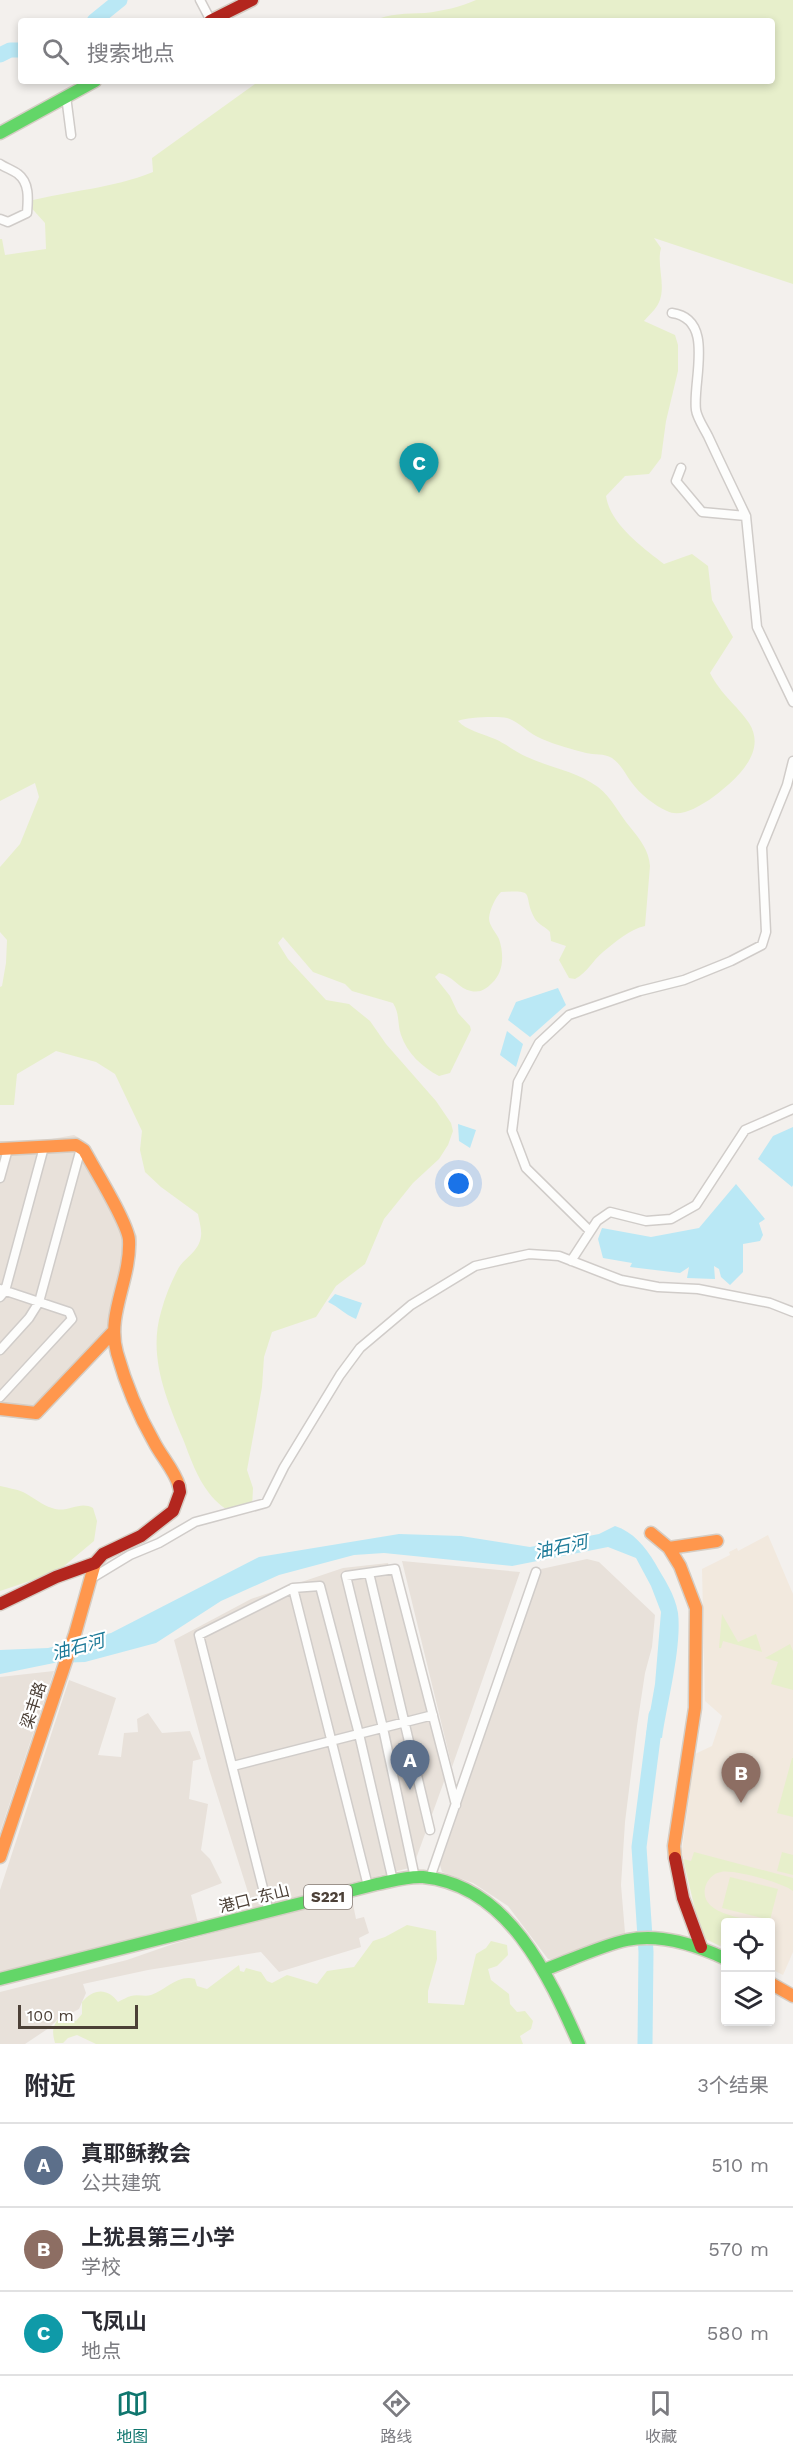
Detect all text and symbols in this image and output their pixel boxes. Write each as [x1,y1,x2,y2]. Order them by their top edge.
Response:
search box [18,18,775,84]
icon: search [39,35,72,68]
text: 搜索地点 [87,41,175,66]
pin: C [400,444,438,493]
your location [444,1169,473,1198]
water label: 油石河 [532,1530,592,1562]
water label: 油石河 [49,1629,110,1664]
street label: 梁丰路 [17,1679,50,1731]
pin: A [390,1740,430,1790]
pin: B [722,1754,760,1803]
street label: 港口-东山 [217,1881,291,1916]
road number: S221 [304,1885,352,1909]
map controls [721,1918,775,2026]
button: locate [721,1918,775,1972]
button: layers [721,1972,775,2026]
scale bar [18,2002,138,2030]
text: 100 m [27,2006,74,2025]
text: 附近 [24,2071,76,2101]
text: 3个结果 [697,2073,769,2097]
text: 真耶稣教会 [81,2141,191,2166]
text: A [37,2153,50,2177]
text: 510 m [711,2153,769,2177]
text: 公共建筑 [81,2171,161,2195]
text: 上犹县第三小学 [81,2225,235,2250]
text: B [37,2237,50,2261]
text: 570 m [708,2237,769,2261]
text: 学校 [81,2255,121,2279]
text: 飞凤山 [81,2309,147,2334]
text: C [37,2321,50,2345]
text: 580 m [707,2321,769,2345]
text: 地点 [81,2339,121,2363]
tab: 地图 [116,2387,149,2447]
tab: 路线 [380,2387,413,2447]
tab: 收藏 [644,2387,677,2447]

